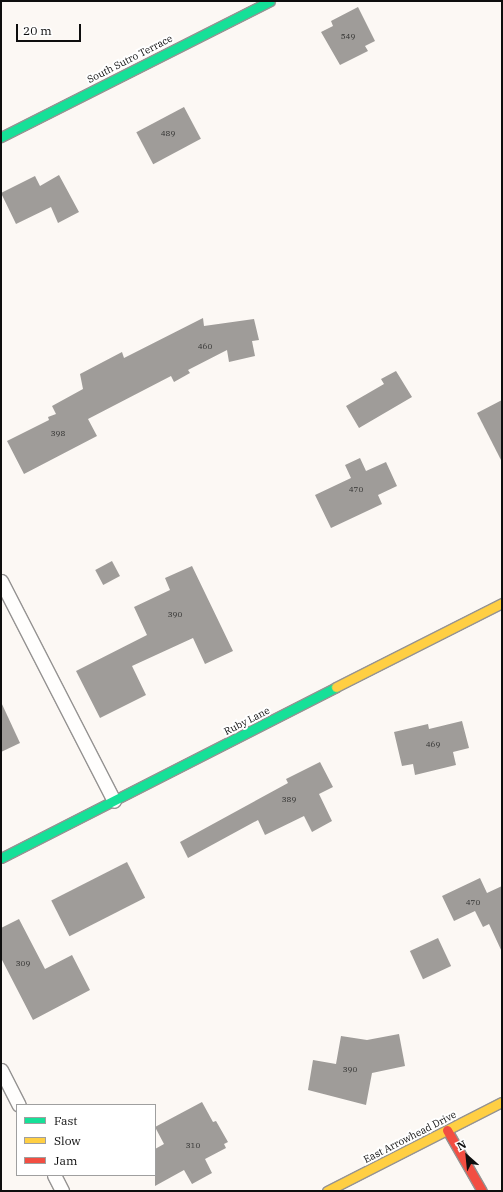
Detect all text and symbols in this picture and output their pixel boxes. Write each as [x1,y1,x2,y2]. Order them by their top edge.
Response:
scale bar [18,16,83,42]
text: 20 m [23,23,52,38]
street label: South Sutro Terrace [85,32,175,86]
house number: 549 [341,32,355,42]
house number: 489 [161,129,175,139]
house number: 460 [198,342,212,352]
house number: 398 [51,429,65,439]
house number: 470 [349,485,363,495]
house number: 390 [168,610,182,620]
street label: Ruby Lane [222,704,272,738]
house number: 469 [426,740,440,750]
house number: 389 [282,795,296,805]
house number: 470 [466,898,480,908]
house number: 309 [16,959,30,969]
house number: 390 [343,1065,357,1075]
legend [16,1104,156,1176]
street label: East Arrowhead Drive [362,1108,458,1166]
text: Fast [54,1113,78,1128]
text: Slow [54,1133,81,1148]
north arrow [447,1136,487,1176]
text: N [454,1137,469,1154]
house number: 310 [186,1141,200,1151]
text: Jam [54,1153,77,1168]

